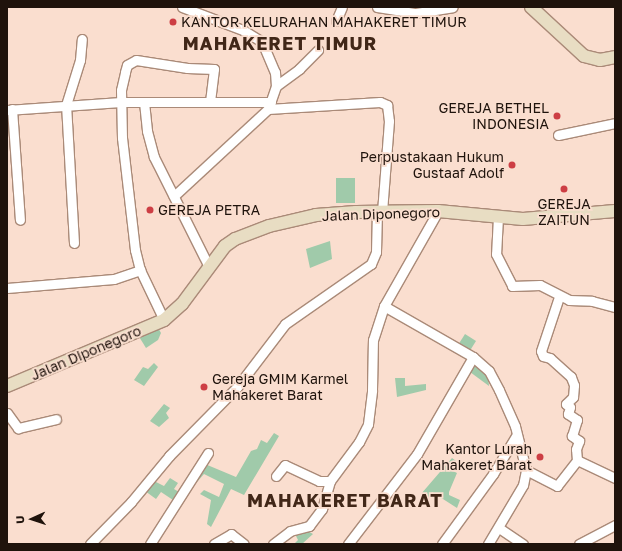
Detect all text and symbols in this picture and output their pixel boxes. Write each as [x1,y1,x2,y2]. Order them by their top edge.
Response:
place label: KANTOR KELURAHAN MAHAKERET TIMUR [181,14,467,30]
marker: KANTOR KELURAHAN MAHAKERET TIMUR [168,17,178,27]
district label: MAHAKERET TIMUR [183,32,377,54]
place label: GEREJA BETHEL INDONESIA [438,100,549,132]
marker: GEREJA BETHEL INDONESIA [552,111,562,121]
place label: Perpustakaan Hukum Gustaaf Adolf [360,149,504,182]
marker: Perpustakaan Hukum Gustaaf Adolf [507,160,517,170]
marker: GEREJA ZAITUN [559,184,569,194]
place label: GEREJA ZAITUN [537,196,591,228]
place label: GEREJA PETRA [158,202,260,218]
street label: Jalan Diponegoro [322,204,440,224]
marker: GEREJA PETRA [145,205,155,215]
street label: Jalan Diponegoro [28,322,144,384]
place label: Gereja GMIM Karmel Mahakeret Barat [212,371,348,404]
marker: Gereja GMIM Karmel Mahakeret Barat [199,382,209,392]
place label: Kantor Lurah Mahakeret Barat [421,441,532,474]
marker: Kantor Lurah Mahakeret Barat [535,452,545,462]
district label: MAHAKERET BARAT [247,489,443,511]
north arrow [12,499,52,539]
text: U [13,515,26,524]

